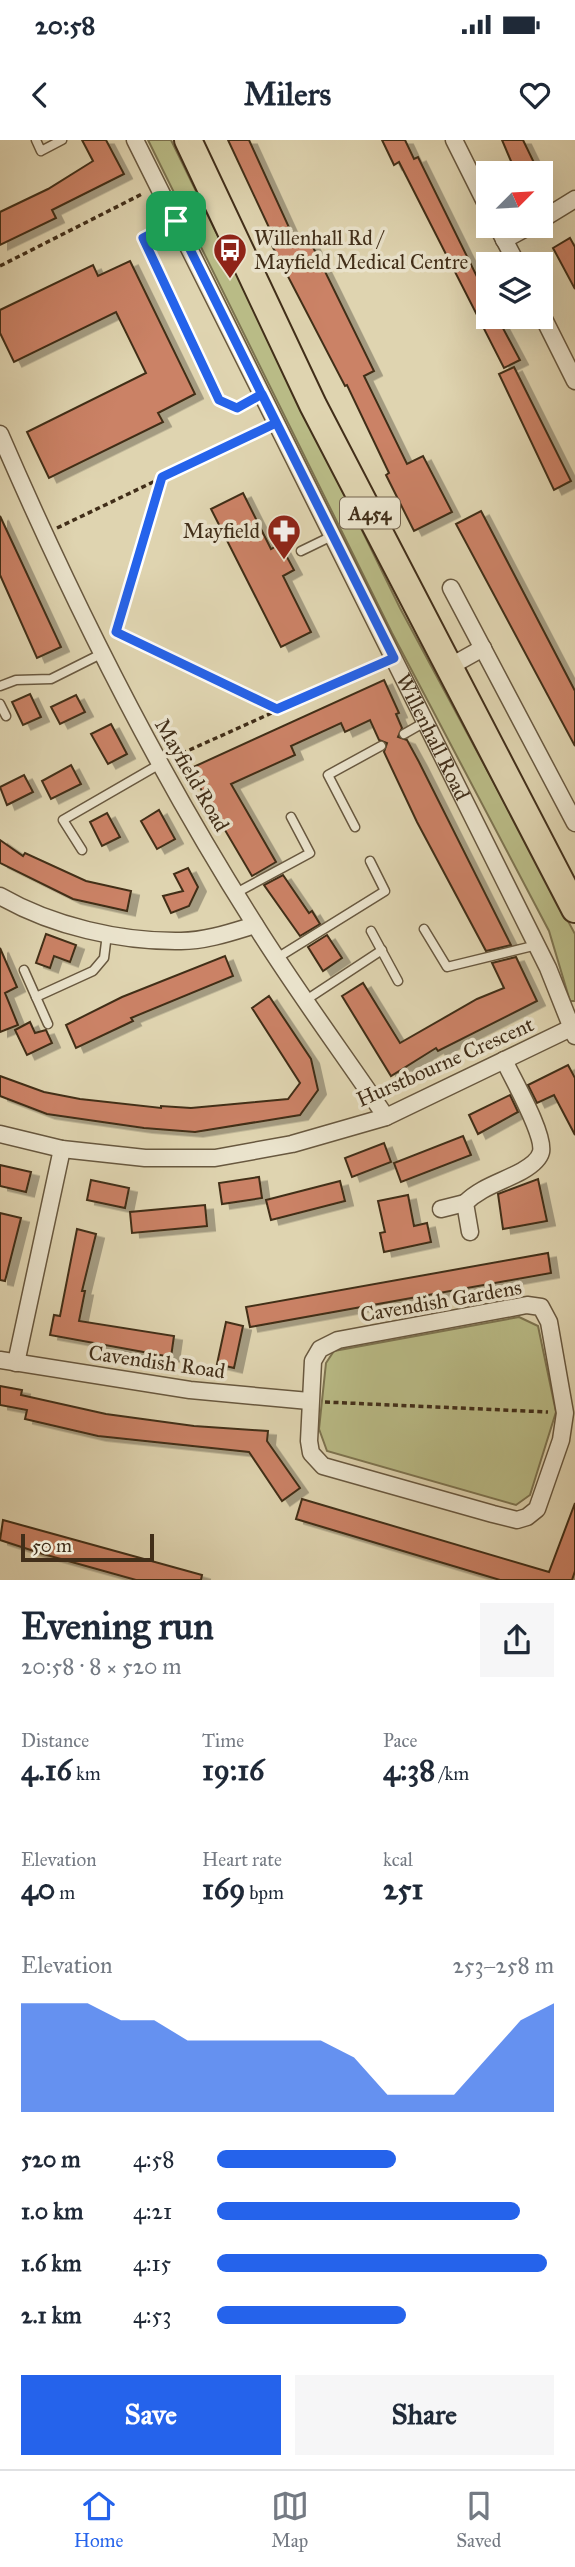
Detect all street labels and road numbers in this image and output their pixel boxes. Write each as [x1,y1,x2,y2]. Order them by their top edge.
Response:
road number: A454 [340,498,400,528]
street label: Willenhall Road [390,669,475,805]
street label: Mayfield Road [149,714,235,837]
street label: Hurstbourne Crescent [352,1011,538,1113]
street label: Cavendish Gardens [358,1274,524,1328]
street label: Cavendish Road [87,1340,228,1385]

